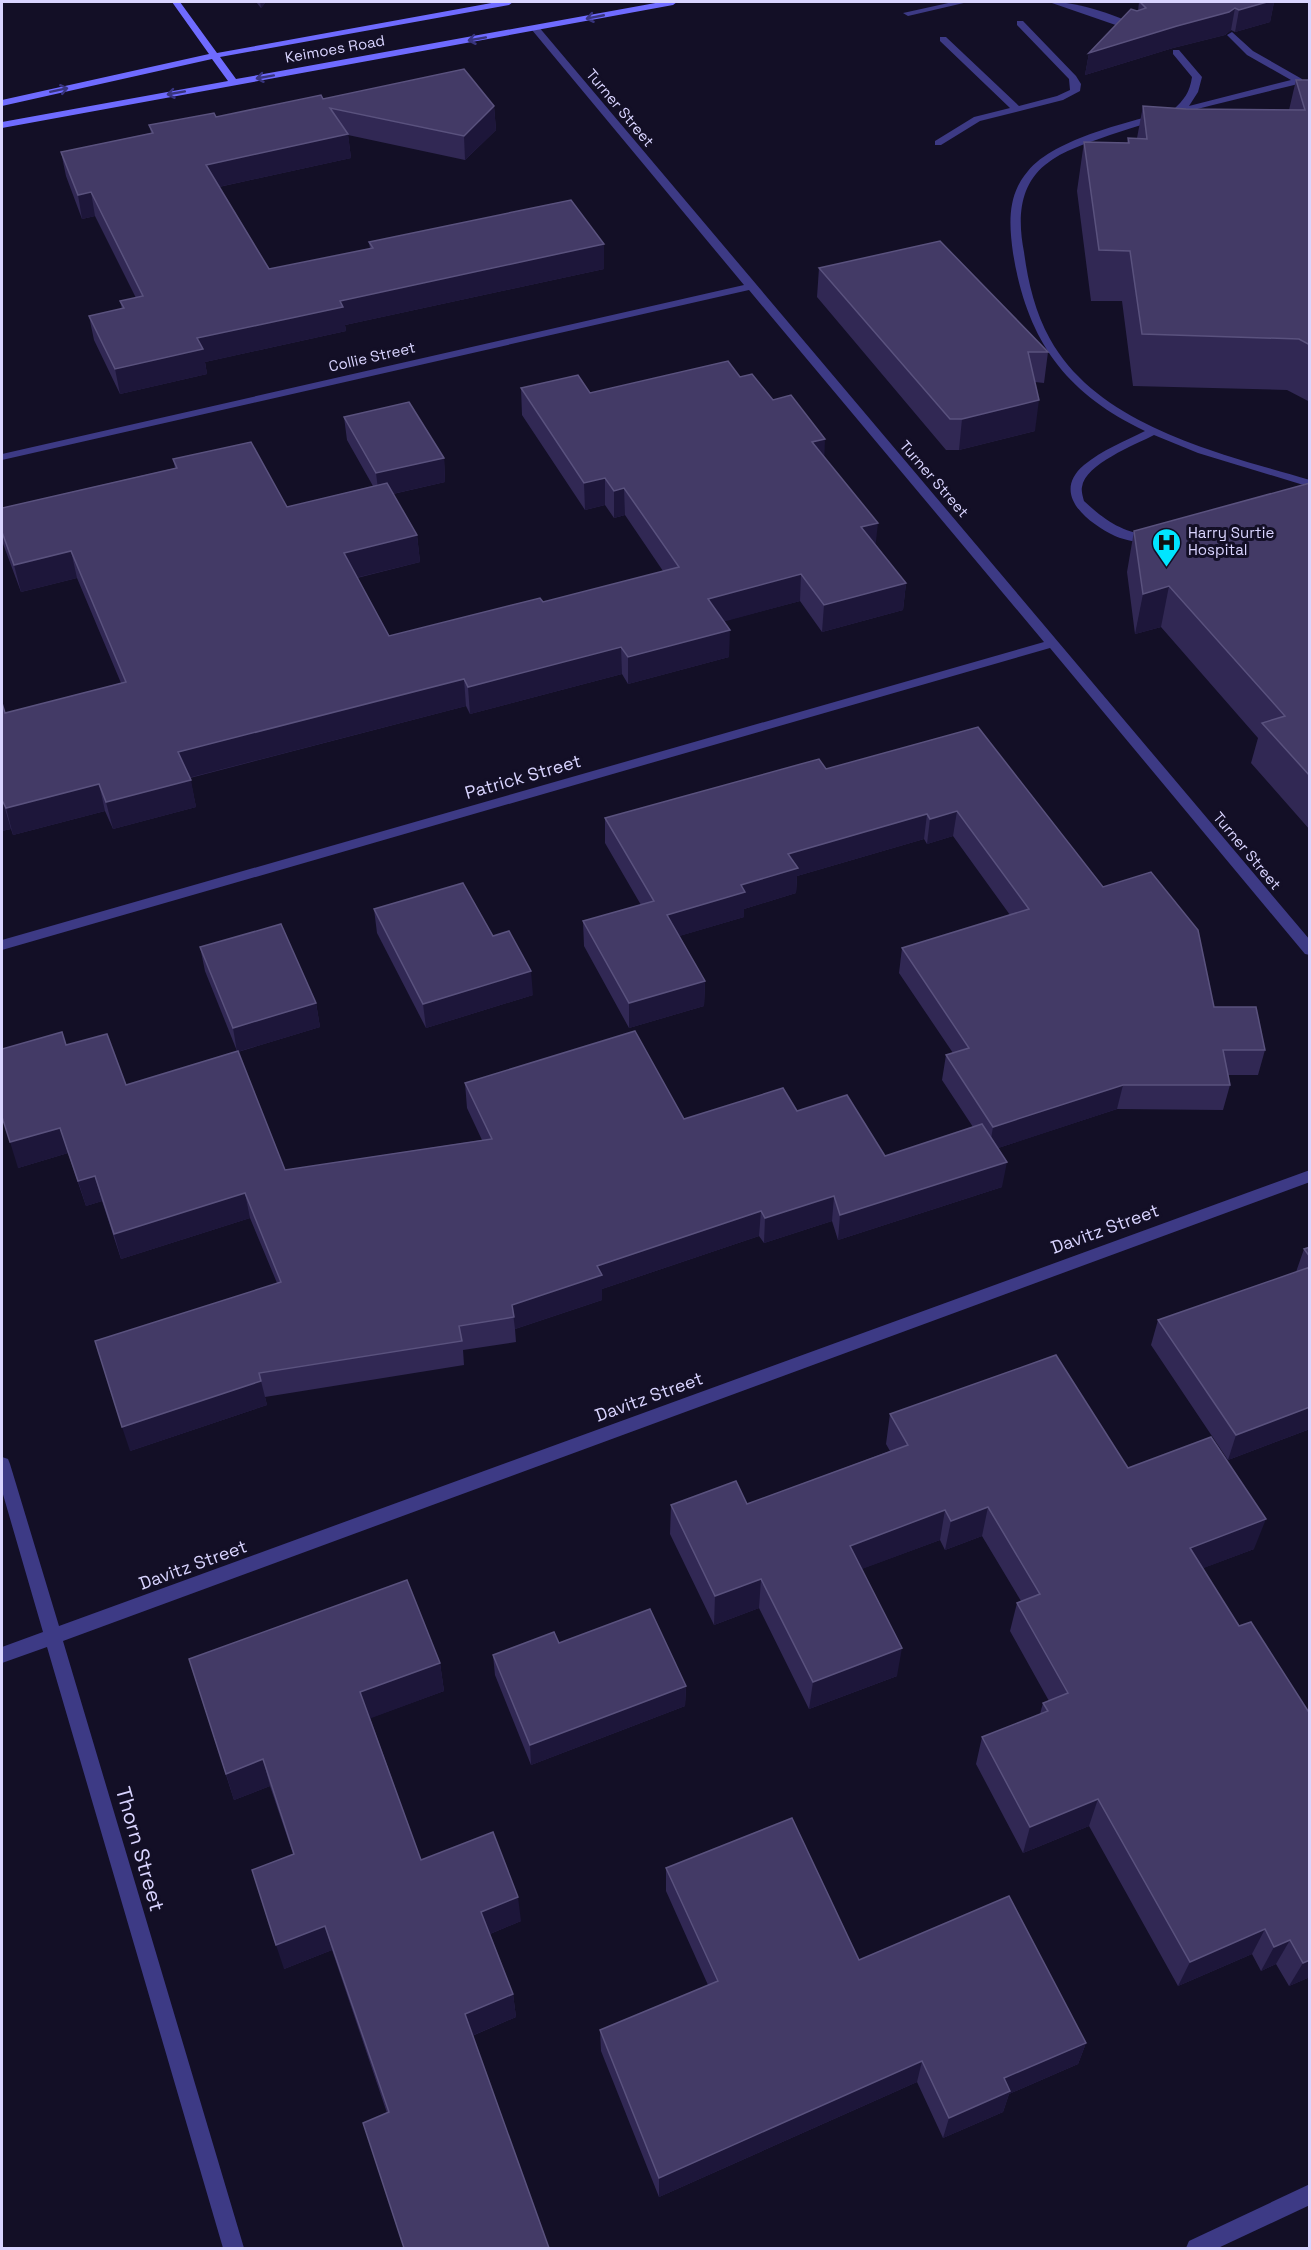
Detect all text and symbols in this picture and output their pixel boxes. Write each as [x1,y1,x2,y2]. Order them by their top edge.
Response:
one-way arrow [586,12,605,23]
street label: Keimoes Road [284,30,386,67]
one-way arrow [468,34,487,45]
street label: Turner Street [582,65,659,151]
one-way arrow [255,72,275,83]
one-way arrow [48,84,68,95]
one-way arrow [167,88,186,99]
street label: Collie Street [327,337,417,376]
street label: Turner Street [896,436,973,521]
place label: Harry Surtie Hospital [1188,523,1274,559]
hospital icon: Harry Surtie Hospital [1151,526,1183,568]
street label: Patrick Street [462,749,584,804]
street label: Turner Street [1209,808,1286,894]
street label: Davitz Street [1048,1198,1162,1259]
street label: Davitz Street [592,1366,706,1427]
street label: Davitz Street [136,1534,250,1595]
street label: Thorn Street [110,1783,171,1914]

